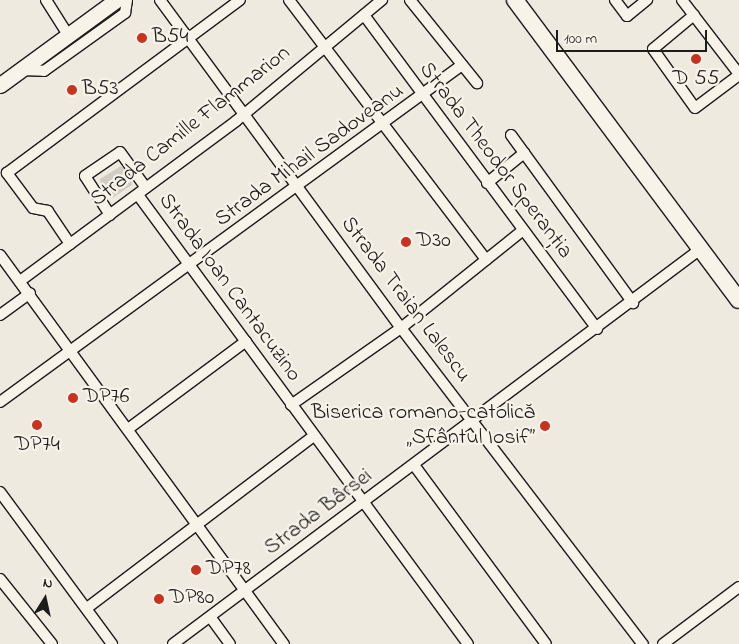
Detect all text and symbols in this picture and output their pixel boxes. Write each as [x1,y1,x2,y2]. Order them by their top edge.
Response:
scale bar [559,20,710,52]
place label: B54 [152,25,188,51]
text: 100 m [564,28,597,50]
marker: B54 [136,32,148,44]
street label: Strada Camille Flammarion [86,41,296,213]
marker: D 55 [690,53,702,65]
street label: Strada Theodor Speranția [412,58,578,264]
place label: D 55 [673,67,719,93]
place label: B53 [82,77,118,103]
street label: Strada Mihail Sadoveanu [210,79,410,233]
marker: B53 [66,84,78,96]
street label: Strada Ioan Cantacuzino [152,189,306,387]
street label: Strada Traian Lalescu [334,212,476,388]
place label: D30 [416,229,451,255]
marker: D30 [400,236,412,248]
place label: DP76 [83,385,129,411]
marker: DP76 [67,392,79,404]
place label: Biserica romano-catolică „Sfântul Iosif” [311,400,535,452]
marker: DP74 [31,419,43,431]
marker: Biserica romano-catolică „Sfântul Iosif” [539,420,551,432]
place label: DP74 [14,433,60,459]
street label: Strada Bârsei [260,464,378,562]
place label: DP78 [206,557,251,583]
marker: DP78 [190,564,202,576]
text: N [41,573,54,595]
north arrow [20,574,70,624]
place label: DP80 [169,586,214,612]
marker: DP80 [153,593,165,605]

